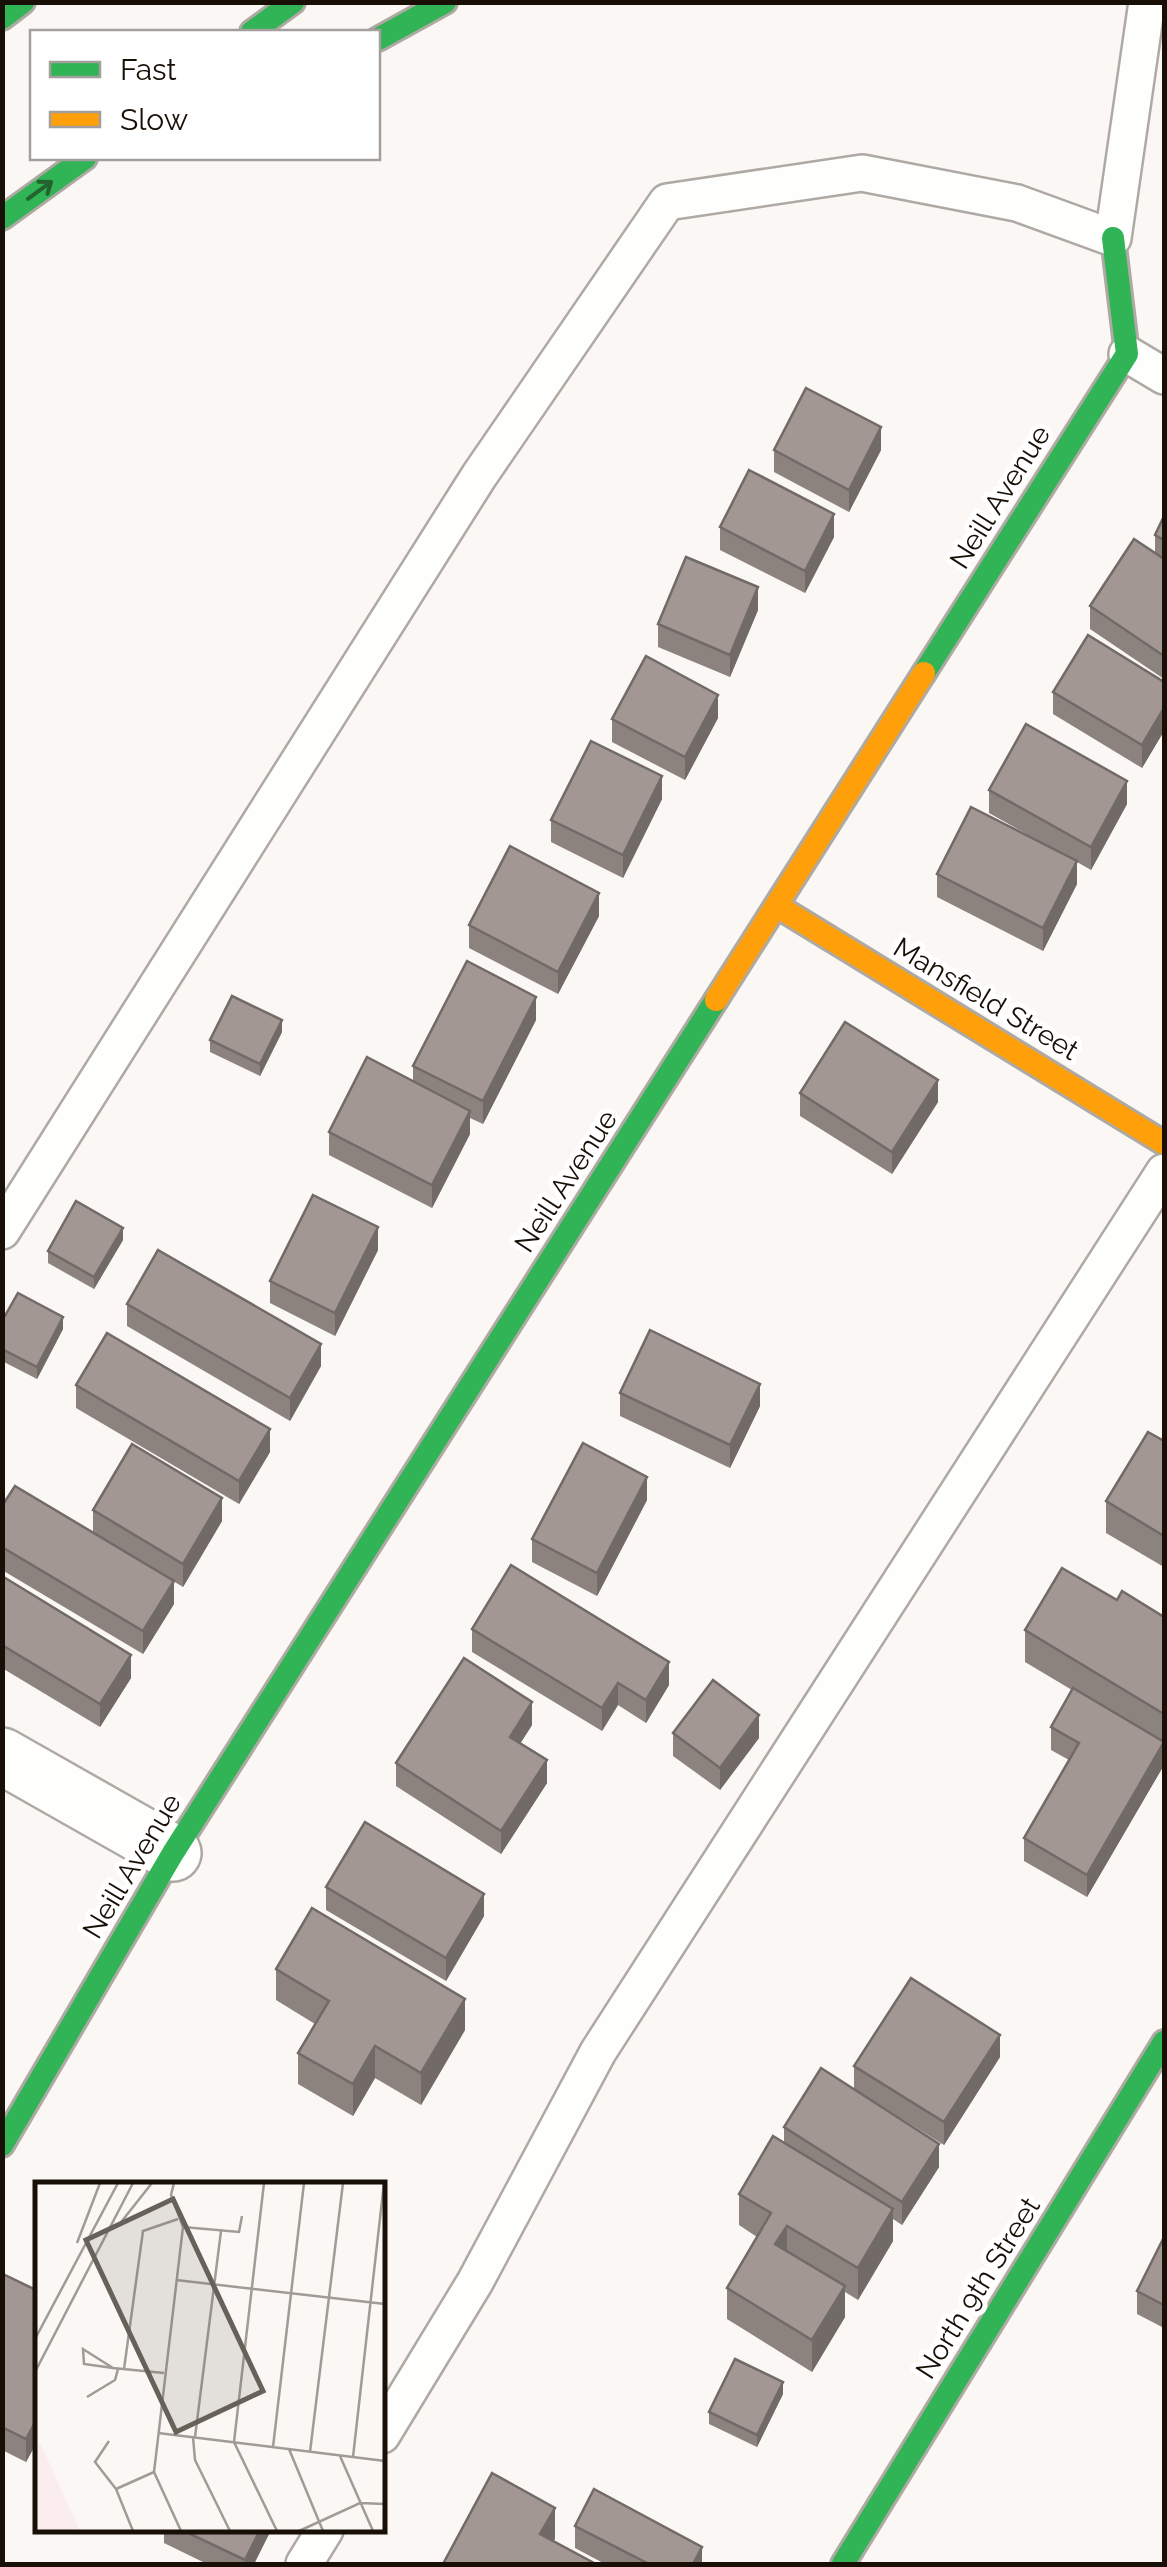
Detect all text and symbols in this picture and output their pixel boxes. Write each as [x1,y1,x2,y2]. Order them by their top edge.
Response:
legend [30,30,380,160]
text: Fast [120,52,177,87]
text: Slow [120,102,188,137]
one-way arrow [26,180,53,201]
street label: Neill Avenue [943,419,1057,575]
street label: Mansfield Street [888,931,1085,1068]
street label: Neill Avenue [508,1104,624,1258]
street label: Neill Avenue [76,1788,188,1944]
inset map [35,2182,385,2532]
street label: North 9th Street [909,2191,1047,2385]

